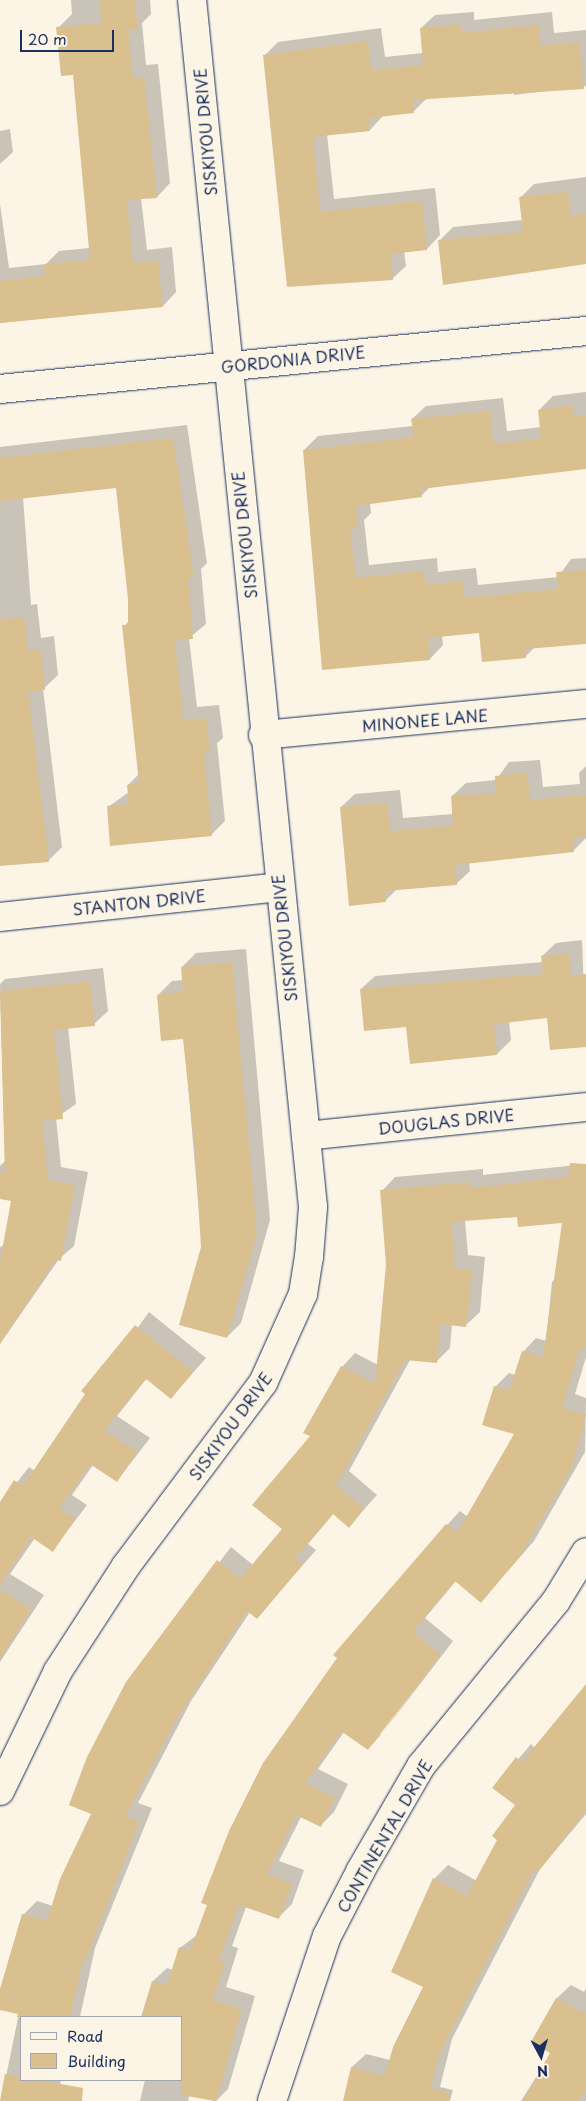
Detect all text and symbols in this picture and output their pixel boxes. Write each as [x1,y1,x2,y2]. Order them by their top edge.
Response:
scale bar [22,20,116,52]
text: 20 m [28,27,67,50]
street label: SISKIYOU DRIVE [190,67,220,197]
street label: GORDONIA DRIVE [220,342,366,376]
street label: SISKIYOU DRIVE [228,469,260,601]
street label: MINONEE LANE [361,705,489,735]
street label: SISKIYOU DRIVE [268,872,300,1004]
street label: STANTON DRIVE [71,885,207,919]
street label: DOUGLAS DRIVE [377,1104,515,1138]
street label: SISKIYOU DRIVE [184,1368,276,1484]
street label: CONTINENTAL DRIVE [332,1756,436,1916]
legend [20,2016,182,2081]
text: Road [67,2024,103,2047]
north arrow [516,2031,566,2081]
text: Building [67,2049,126,2072]
text: N [536,2060,549,2082]

